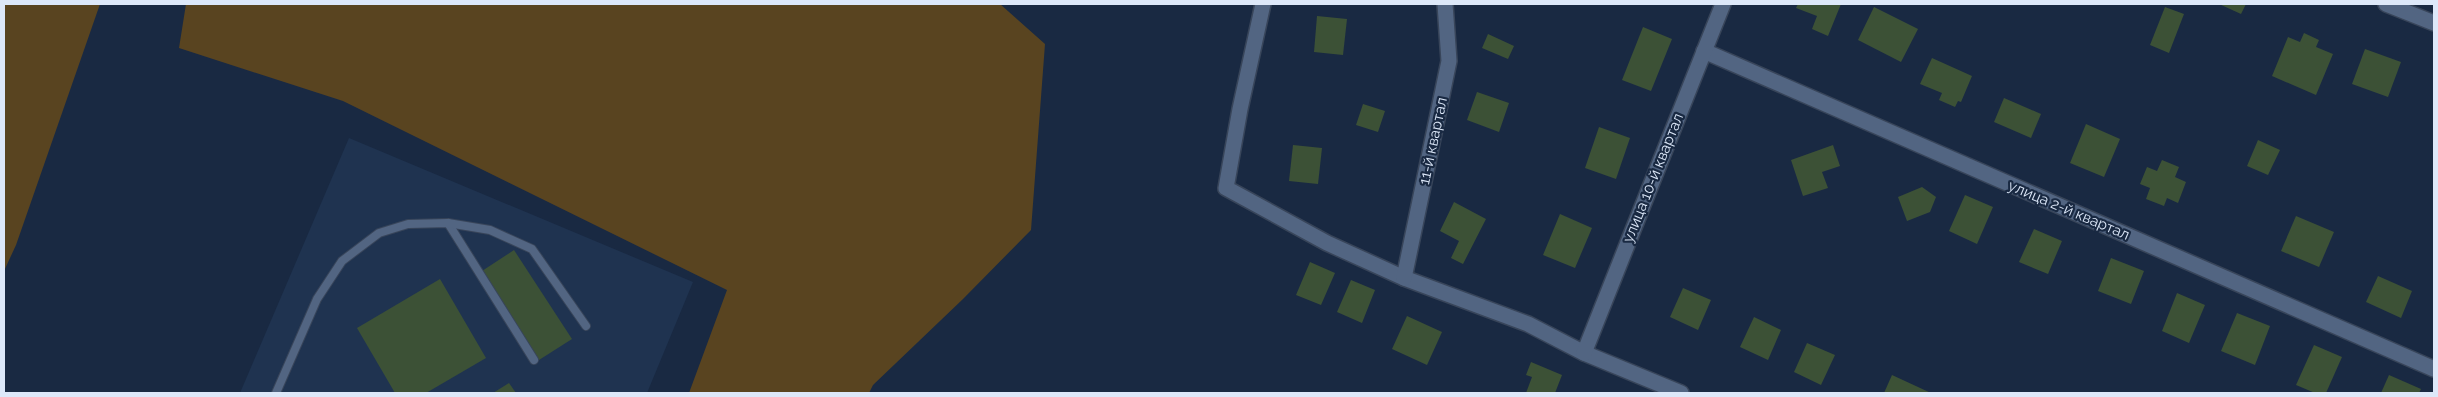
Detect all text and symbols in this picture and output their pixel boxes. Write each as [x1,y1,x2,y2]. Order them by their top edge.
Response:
street label: 11-й квартал [1415,96,1451,186]
street label: улица 10-й квартал [1619,111,1687,245]
street label: улица 2-й квартал [2006,176,2132,244]

